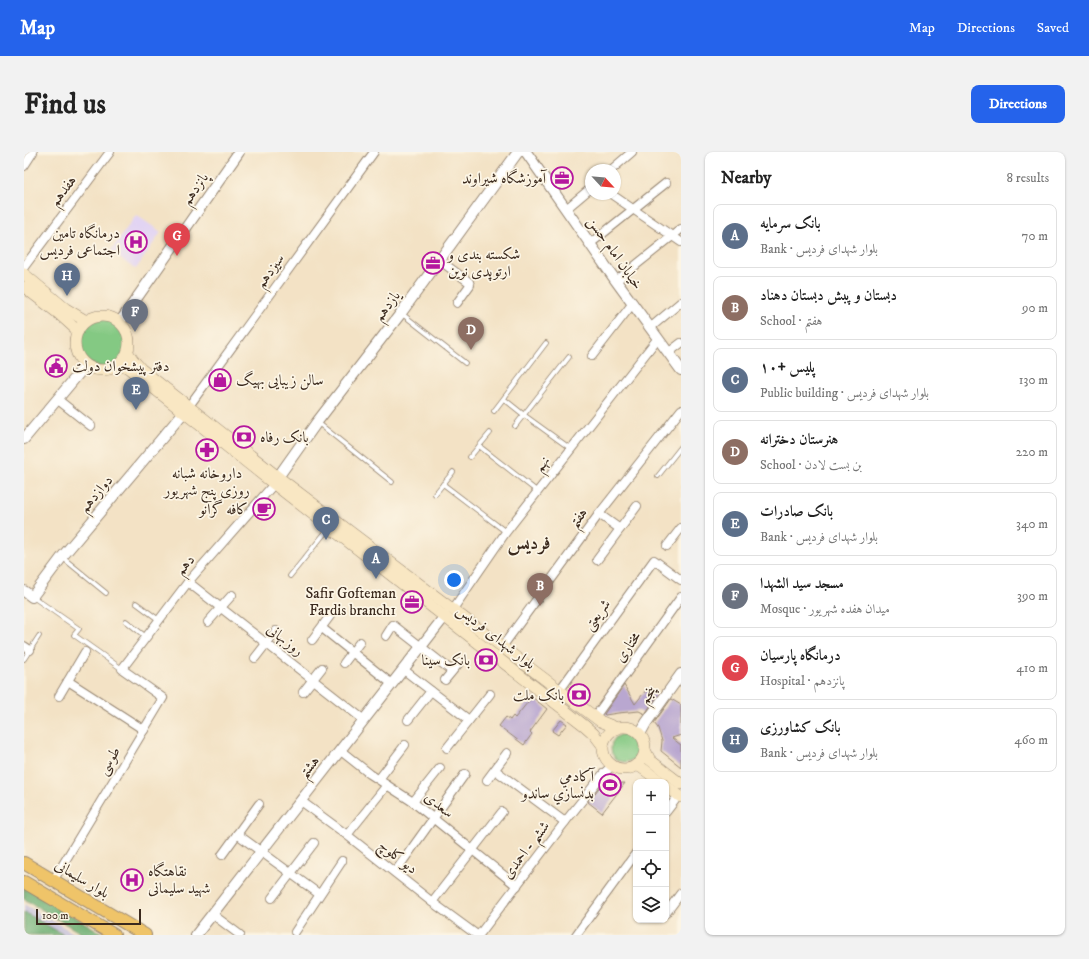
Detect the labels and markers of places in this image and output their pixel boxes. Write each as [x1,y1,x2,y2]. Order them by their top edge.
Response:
office icon: آموزشگاه شیراوند [549,165,575,191]
place label: آموزشگاه شیراوند [462,168,548,188]
place label: درمانگاه تامین اجتماعی فردیس [40,223,120,260]
pin: G [164,223,190,256]
hospital icon: درمانگاه تامین اجتماعی فردیس [123,229,149,255]
place label: شکسته بندی و ارتوپدی نوین [446,245,520,282]
office icon: شکسته بندی و ارتوپدی نوین [420,250,446,276]
pin: H [54,263,80,296]
pin: F [122,299,148,332]
pin: D [458,317,484,350]
public building icon: دفتر پیشخوان دولت [43,353,69,379]
place label: دفتر پیشخوان دولت [72,357,169,376]
shop icon: سالن زیبایی بهیگ [207,367,233,393]
place label: سالن زیبایی بهیگ [236,370,323,390]
pin: E [123,377,149,410]
bank icon: بانک رفاه [231,424,257,450]
place label: بانک رفاه [260,428,309,447]
pharmacy icon: داروخانه شبانه روزی پنج شهریور [194,437,220,463]
place label: داروخانه شبانه روزی پنج شهریور [162,464,250,504]
cafe icon: کافه گرانو [251,496,277,522]
place label: کافه گرانو [197,499,248,519]
pin: C [313,507,339,540]
pin: A [363,546,389,579]
pin: B [527,573,553,606]
place label: Safir Gofteman Fardis branch1 [305,584,396,620]
office icon: Safir Gofteman Fardis branch1 [399,589,425,615]
bank icon: بانک سینا [473,647,499,673]
place label: بانک سینا [421,651,470,670]
bank icon: بانک ملت [566,682,592,708]
place label: بانک ملت [513,686,564,705]
place label: آكادمي بدنسازي ساندو [520,767,596,805]
sports icon: آكادمي بدنسازي ساندو [597,772,623,798]
place label: نقاهتگاه شهید سلیمانی [148,861,211,898]
hospital icon: نقاهتگاه شهید سلیمانی [119,867,145,893]

